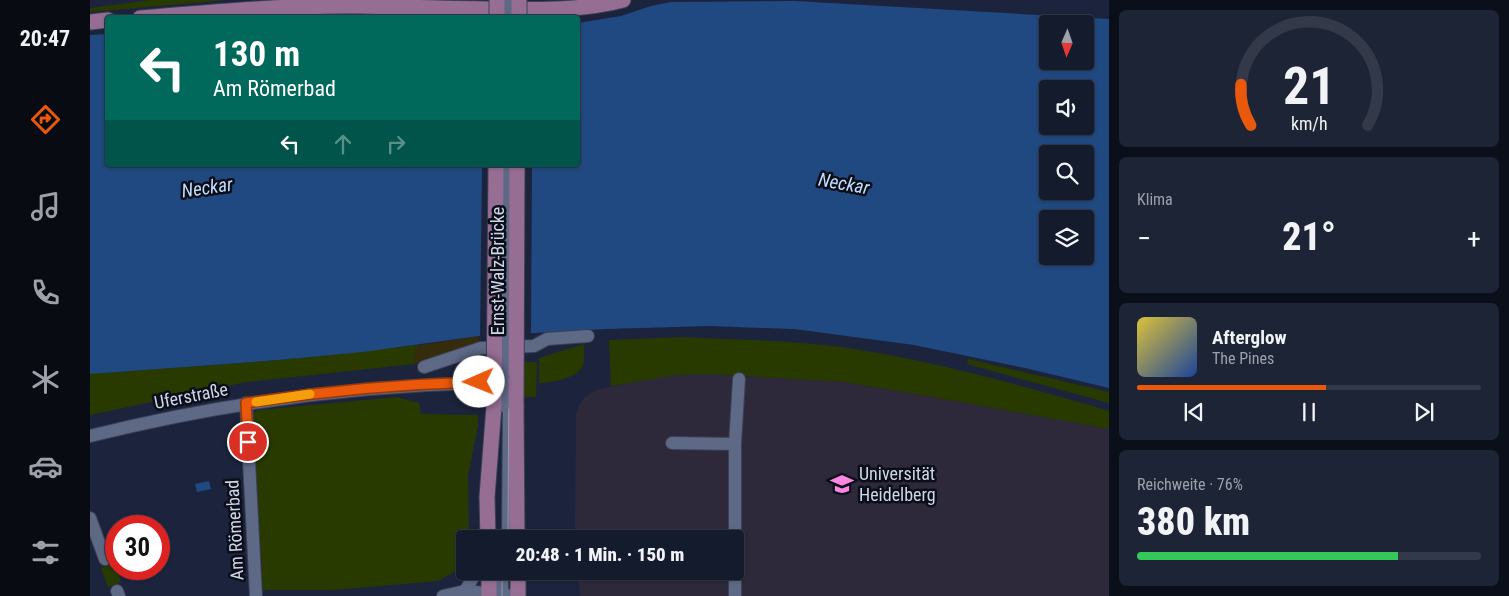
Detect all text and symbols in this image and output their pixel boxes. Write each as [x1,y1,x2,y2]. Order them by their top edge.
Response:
north arrow [1039,15,1094,70]
map controls [1039,15,1094,265]
text: 20:47 [20,26,70,51]
text: 130 m [213,34,300,75]
icon: left [130,35,195,100]
text: 21 [1283,56,1335,117]
text: Am Römerbad [213,76,336,101]
button: sound [1039,80,1094,135]
icon: directions [28,102,63,137]
text: km/h [1291,113,1327,134]
icon: left [276,130,304,158]
icon: ahead [329,130,357,158]
icon: right [382,130,410,158]
button: search [1039,145,1094,200]
water label: Neckar [817,168,872,199]
water label: Neckar [180,172,234,202]
icon: music [28,189,63,224]
text: Klima [1137,190,1173,209]
street label: Ernst-Walz-Brücke [487,207,508,335]
button: layers [1039,210,1094,265]
text: 21° [1282,215,1336,259]
text: − [1137,222,1151,255]
text: + [1467,222,1481,255]
icon: phone [28,275,63,310]
text: Afterglow [1212,326,1286,349]
text: The Pines [1212,349,1274,368]
position arrow [452,355,504,407]
icon: climate [28,362,63,397]
street label: Uferstraße [152,378,230,413]
icon: previous [1180,398,1208,426]
icon: pause [1295,398,1323,426]
icon: next [1410,398,1438,426]
pin [227,421,269,463]
icon: arrive [234,428,262,456]
icon: car [28,449,63,484]
place label: Universität Heidelberg [859,463,936,505]
school or university icon: Universität Heidelberg [829,471,855,497]
text: Reichweite · 76% [1137,475,1243,494]
street label: Am Römerbad [221,479,248,581]
text: 380 km [1137,500,1250,544]
speed limit sign: 30 [105,515,170,580]
icon: filters [28,535,63,570]
text: 20:48 · 1 Min. · 150 m [516,543,684,566]

